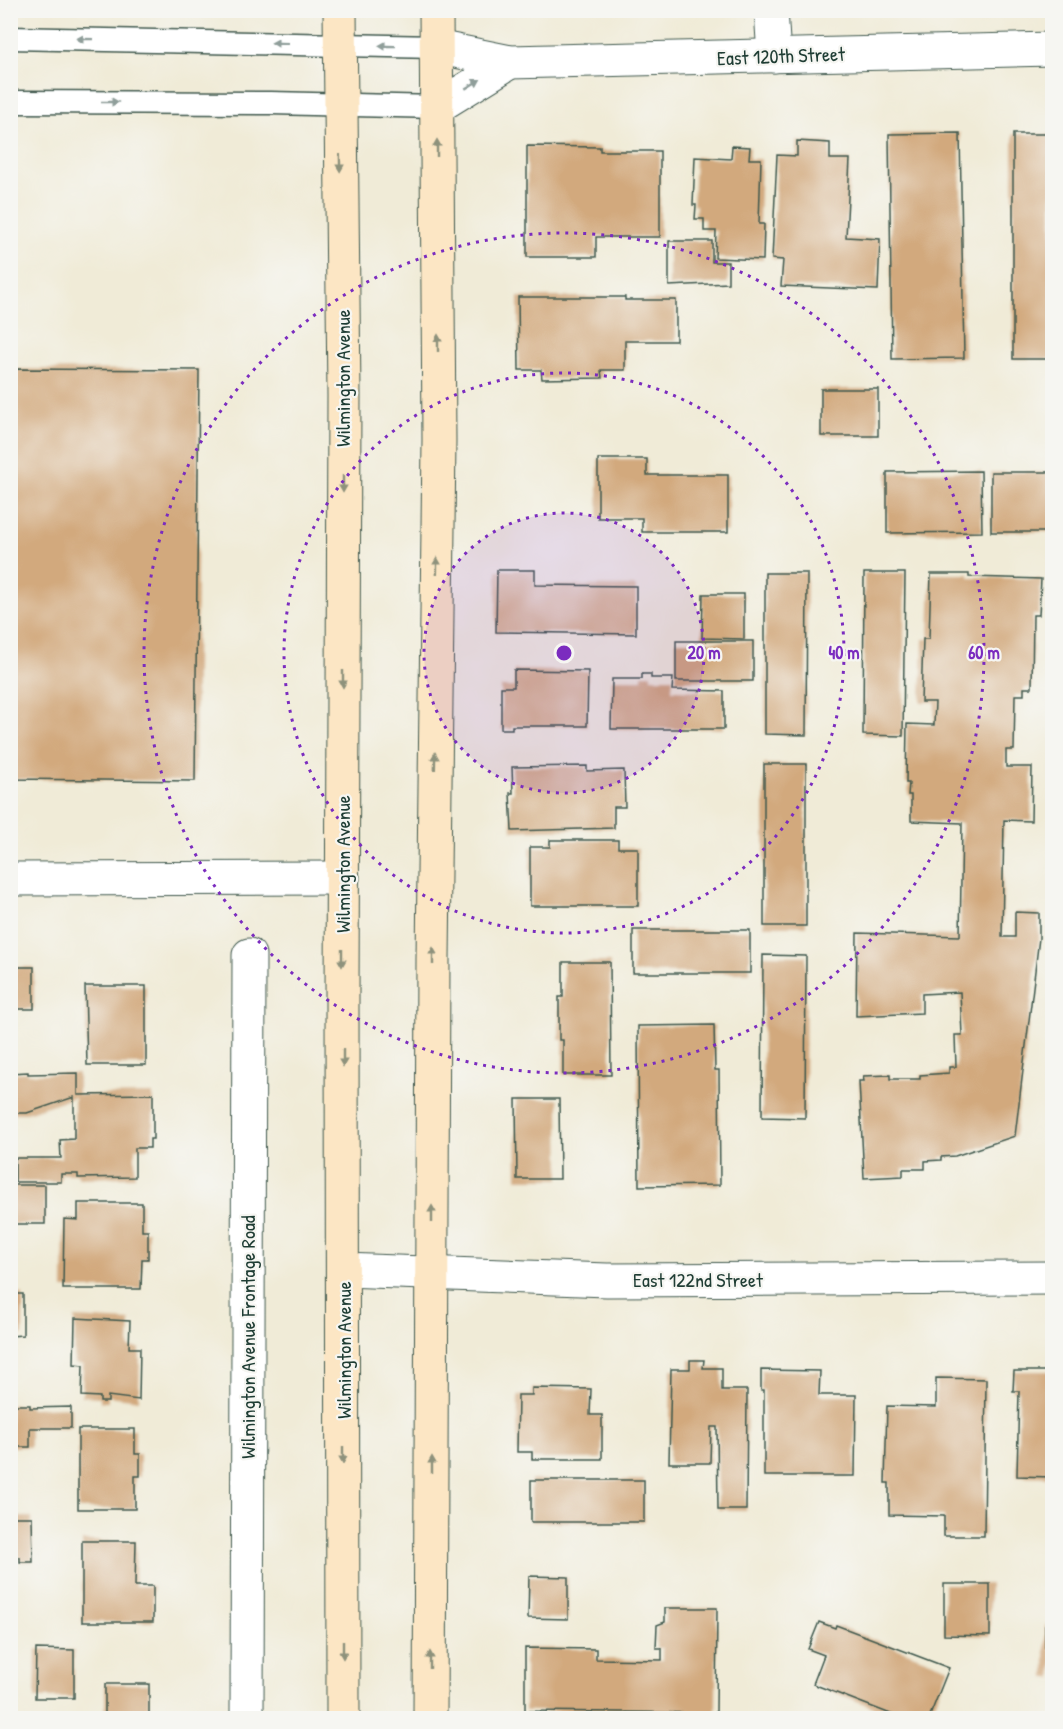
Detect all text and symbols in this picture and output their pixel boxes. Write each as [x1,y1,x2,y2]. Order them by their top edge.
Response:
one-way arrow [76,35,95,44]
one-way arrow [271,38,290,48]
street label: East 120th Street [717,40,846,71]
one-way arrow [378,41,397,50]
one-way arrow [465,79,481,90]
one-way arrow [100,97,119,107]
one-way arrow [432,138,442,157]
one-way arrow [336,154,345,173]
street label: Wilmington Avenue [329,309,356,447]
one-way arrow [433,333,443,352]
one-way arrow [338,475,348,494]
one-way arrow [432,556,442,575]
text: 20 m [688,640,720,665]
text: 40 m [828,640,860,665]
text: 60 m [968,640,1000,665]
centre of rings [554,643,574,663]
one-way arrow [338,670,348,689]
one-way arrow [430,751,440,770]
street label: Wilmington Avenue [329,795,356,933]
one-way arrow [428,946,438,965]
one-way arrow [337,949,347,968]
one-way arrow [338,1048,347,1067]
one-way arrow [428,1204,437,1223]
street label: Wilmington Avenue Frontage Road [234,1215,261,1459]
street label: East 122nd Street [633,1266,764,1293]
street label: Wilmington Avenue [330,1281,357,1419]
one-way arrow [338,1445,348,1464]
one-way arrow [427,1456,436,1475]
one-way arrow [338,1640,348,1659]
one-way arrow [425,1651,435,1670]

